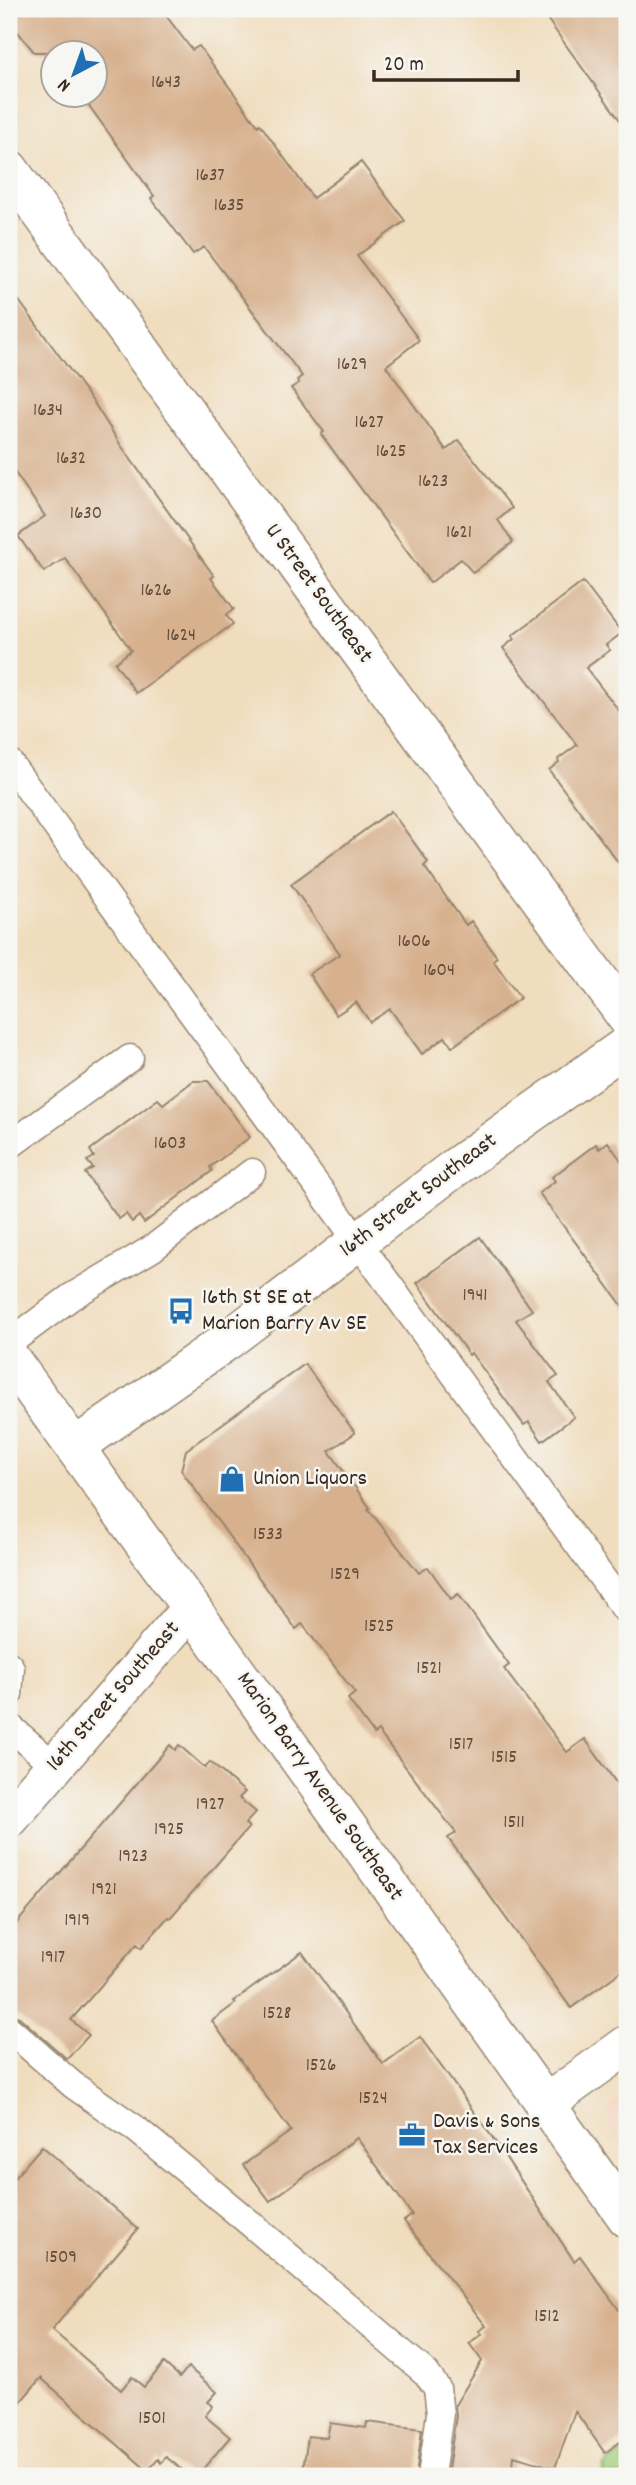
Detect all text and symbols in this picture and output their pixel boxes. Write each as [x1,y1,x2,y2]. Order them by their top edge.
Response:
north arrow [38,38,108,108]
scale bar [374,38,517,82]
text: 20 m [384,51,424,81]
house number: 1643 [151,70,181,97]
text: N [53,71,78,97]
house number: 1637 [195,163,225,190]
house number: 1635 [214,193,244,220]
house number: 1629 [337,352,367,379]
house number: 1634 [33,398,63,425]
house number: 1627 [354,410,384,437]
house number: 1625 [376,439,406,466]
house number: 1632 [56,446,86,473]
house number: 1623 [418,469,448,496]
house number: 1630 [70,501,102,528]
street label: U Street Southeast [256,517,380,671]
house number: 1621 [446,520,472,547]
house number: 1626 [140,578,172,605]
house number: 1624 [166,623,196,650]
house number: 1606 [397,929,431,956]
house number: 1604 [423,958,455,985]
street label: 16th Street Southeast [333,1126,505,1266]
house number: 1603 [154,1131,186,1158]
place label: 16th St SE at Marion Barry Av SE [202,1282,367,1341]
house number: 1941 [463,1283,487,1310]
bus stop icon: 16th St SE at Marion Barry Av SE [166,1296,196,1326]
place label: Union Liquors [253,1463,367,1496]
shop icon: Union Liquors [217,1464,247,1494]
house number: 1533 [253,1522,283,1549]
house number: 1529 [330,1562,360,1589]
street label: 16th Street Southeast [39,1614,189,1780]
house number: 1525 [364,1614,394,1641]
house number: 1521 [416,1656,442,1683]
street label: Marion Barry Avenue Southeast [227,1666,411,1908]
house number: 1517 [449,1732,473,1759]
house number: 1515 [491,1745,517,1772]
house number: 1927 [196,1792,224,1819]
house number: 1511 [503,1810,525,1837]
house number: 1925 [154,1817,184,1844]
house number: 1923 [118,1844,148,1871]
house number: 1921 [91,1877,117,1904]
house number: 1919 [64,1908,90,1935]
house number: 1917 [41,1945,65,1972]
house number: 1528 [263,2001,291,2028]
house number: 1526 [306,2053,336,2080]
house number: 1524 [358,2086,388,2113]
place label: Davis & Sons Tax Services [433,2106,540,2165]
office icon: Davis & Sons Tax Services [397,2120,427,2150]
house number: 1509 [45,2245,77,2272]
house number: 1512 [534,2304,560,2331]
house number: 1501 [138,2406,166,2433]

